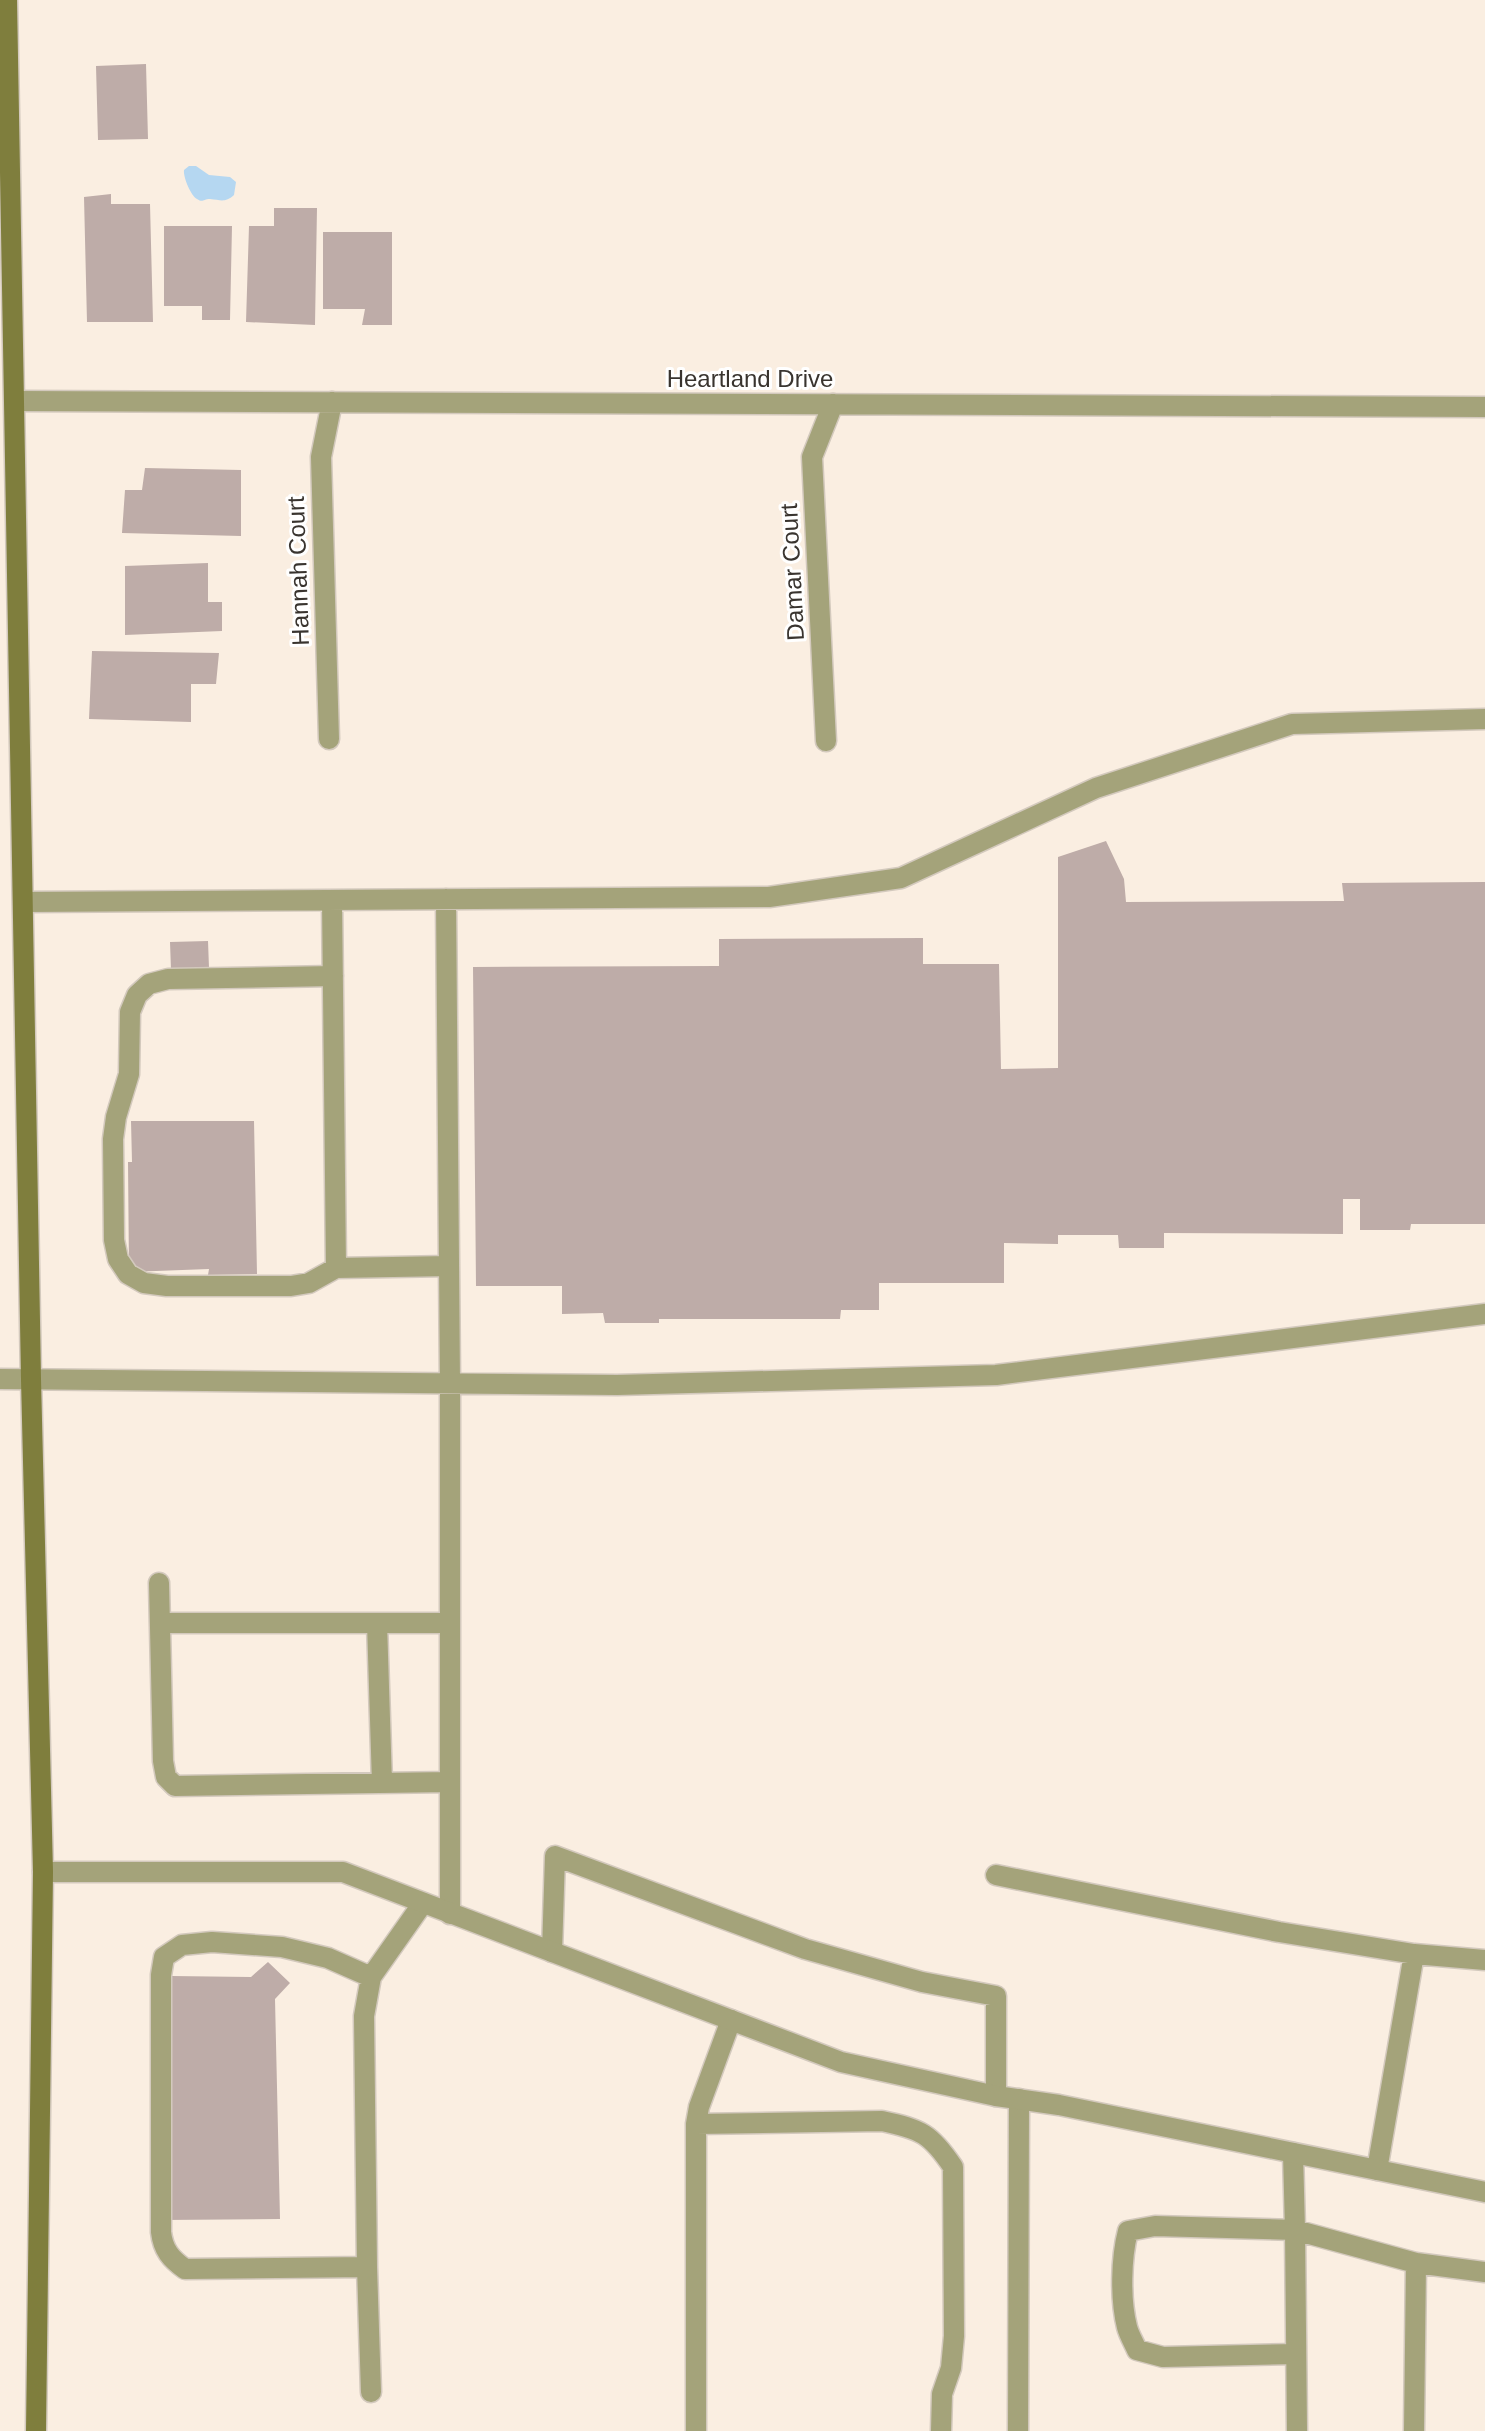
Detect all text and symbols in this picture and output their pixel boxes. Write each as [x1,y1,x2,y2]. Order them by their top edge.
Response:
street label: Heartland Drive [667,365,833,392]
street label: Hannah Court [282,496,314,646]
street label: Damar Court [775,502,809,641]

